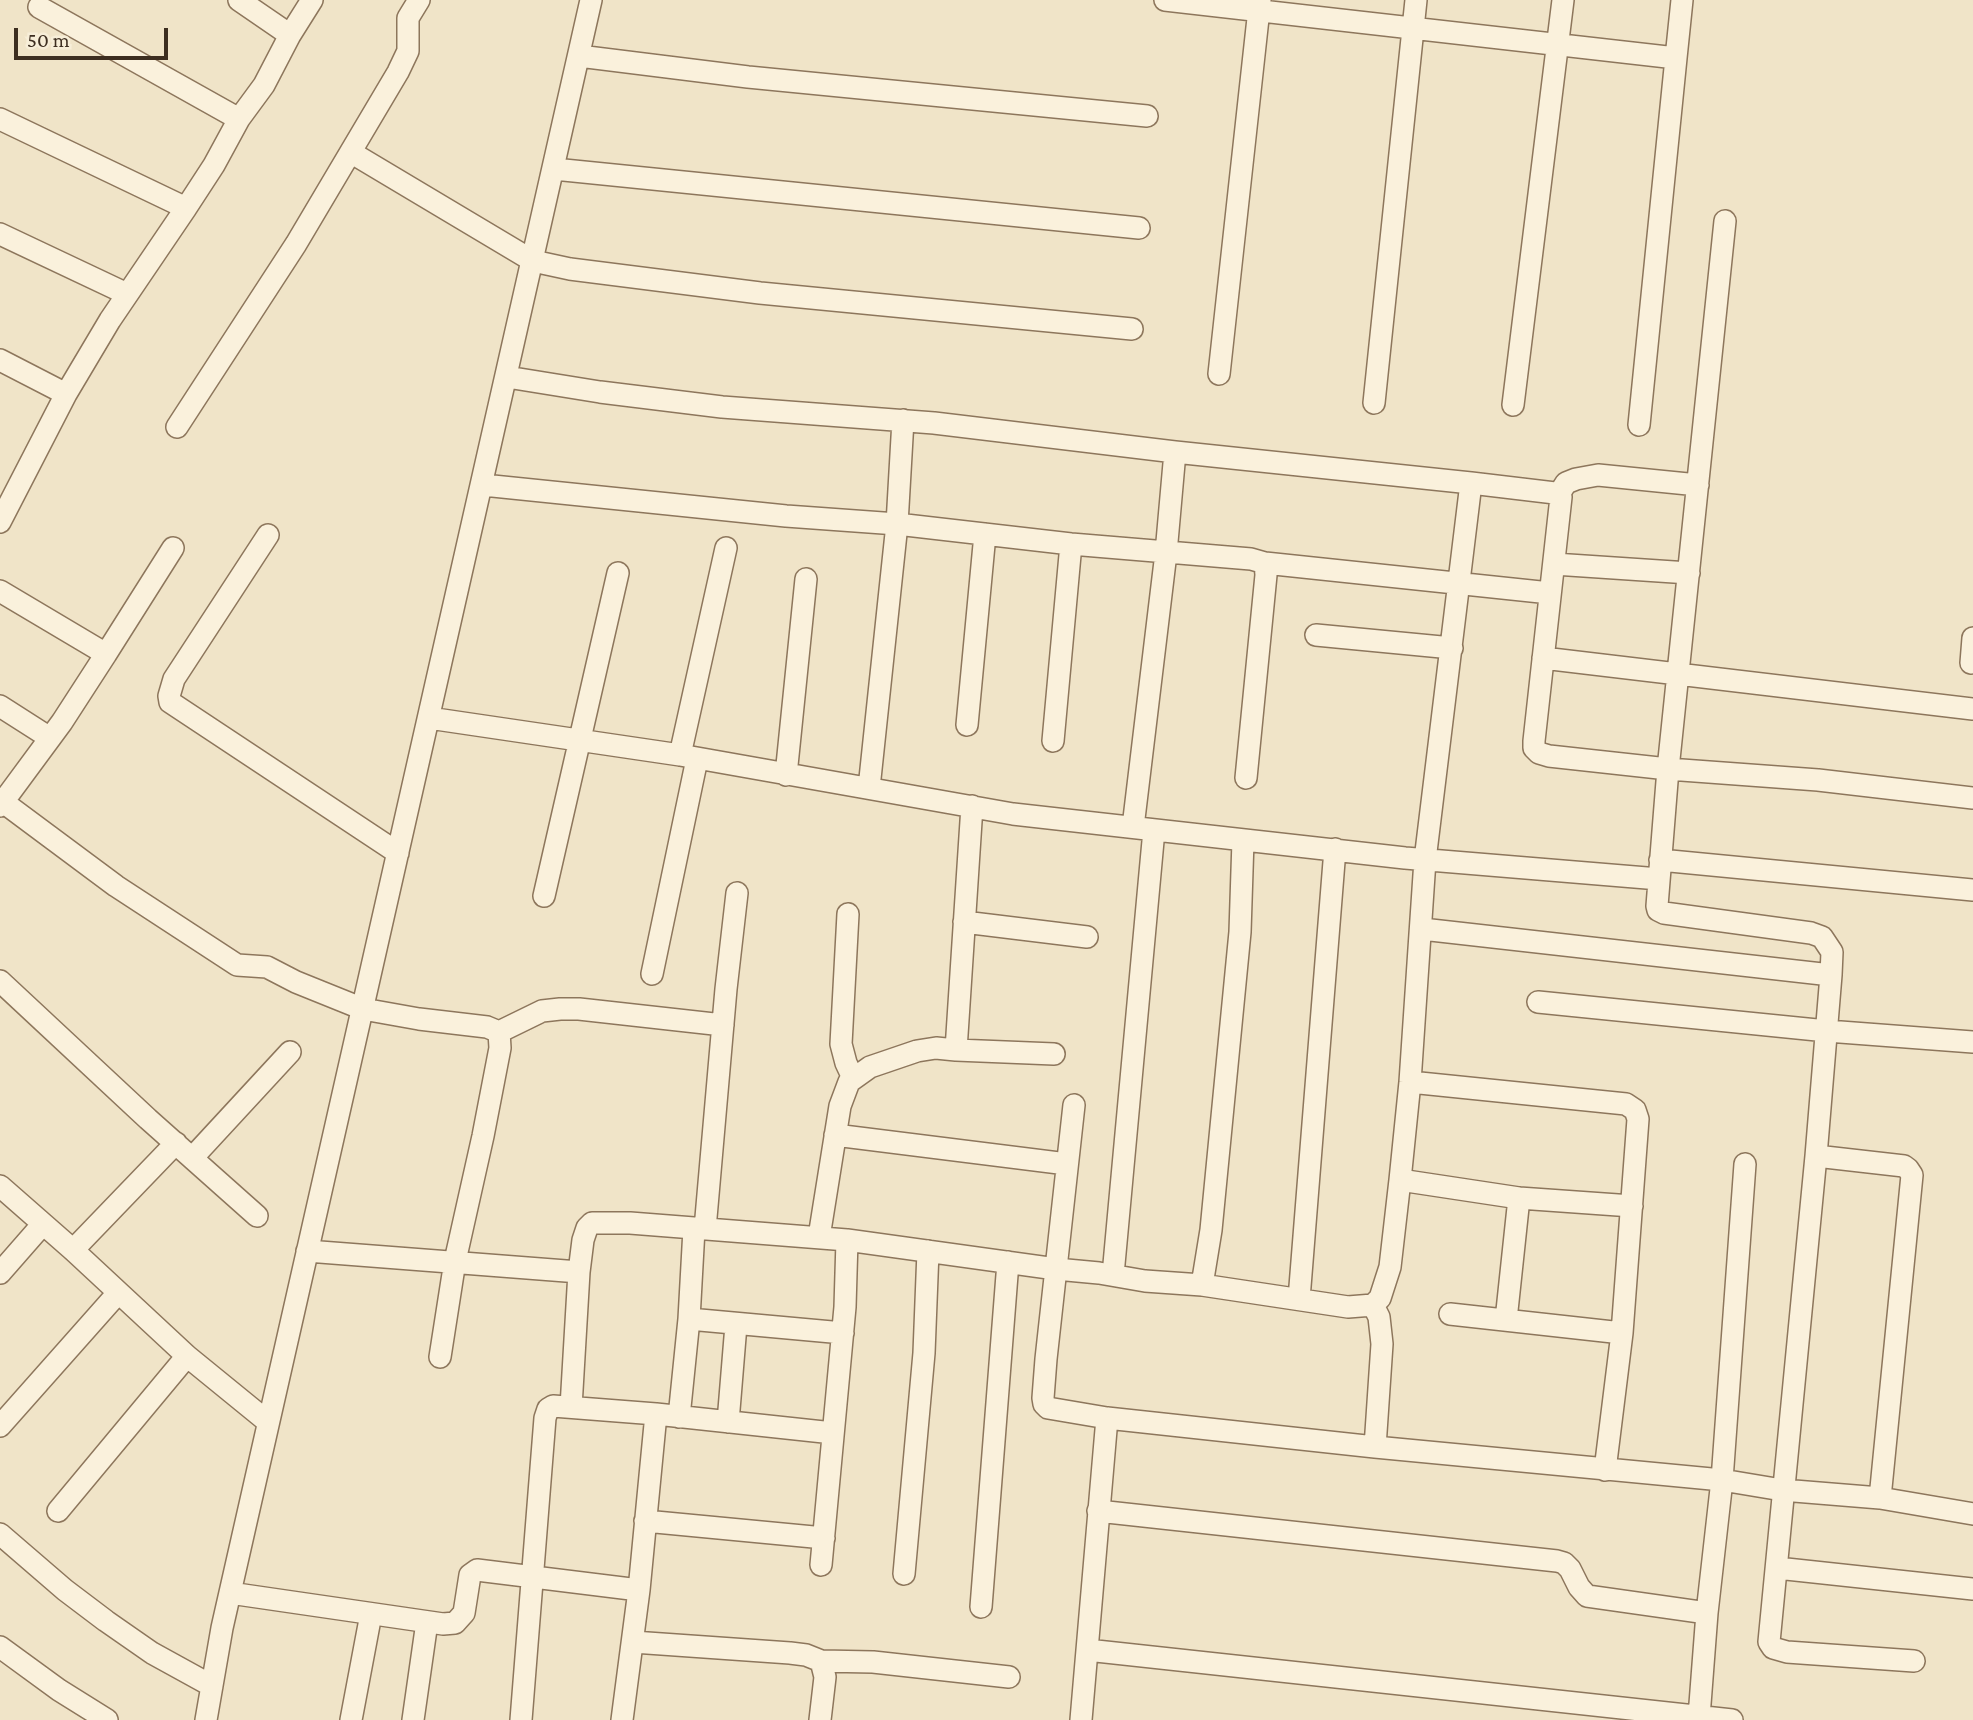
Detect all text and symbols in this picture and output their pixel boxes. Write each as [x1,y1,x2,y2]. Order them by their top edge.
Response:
scale bar [18,14,172,58]
text: 50 m [27,28,70,52]

